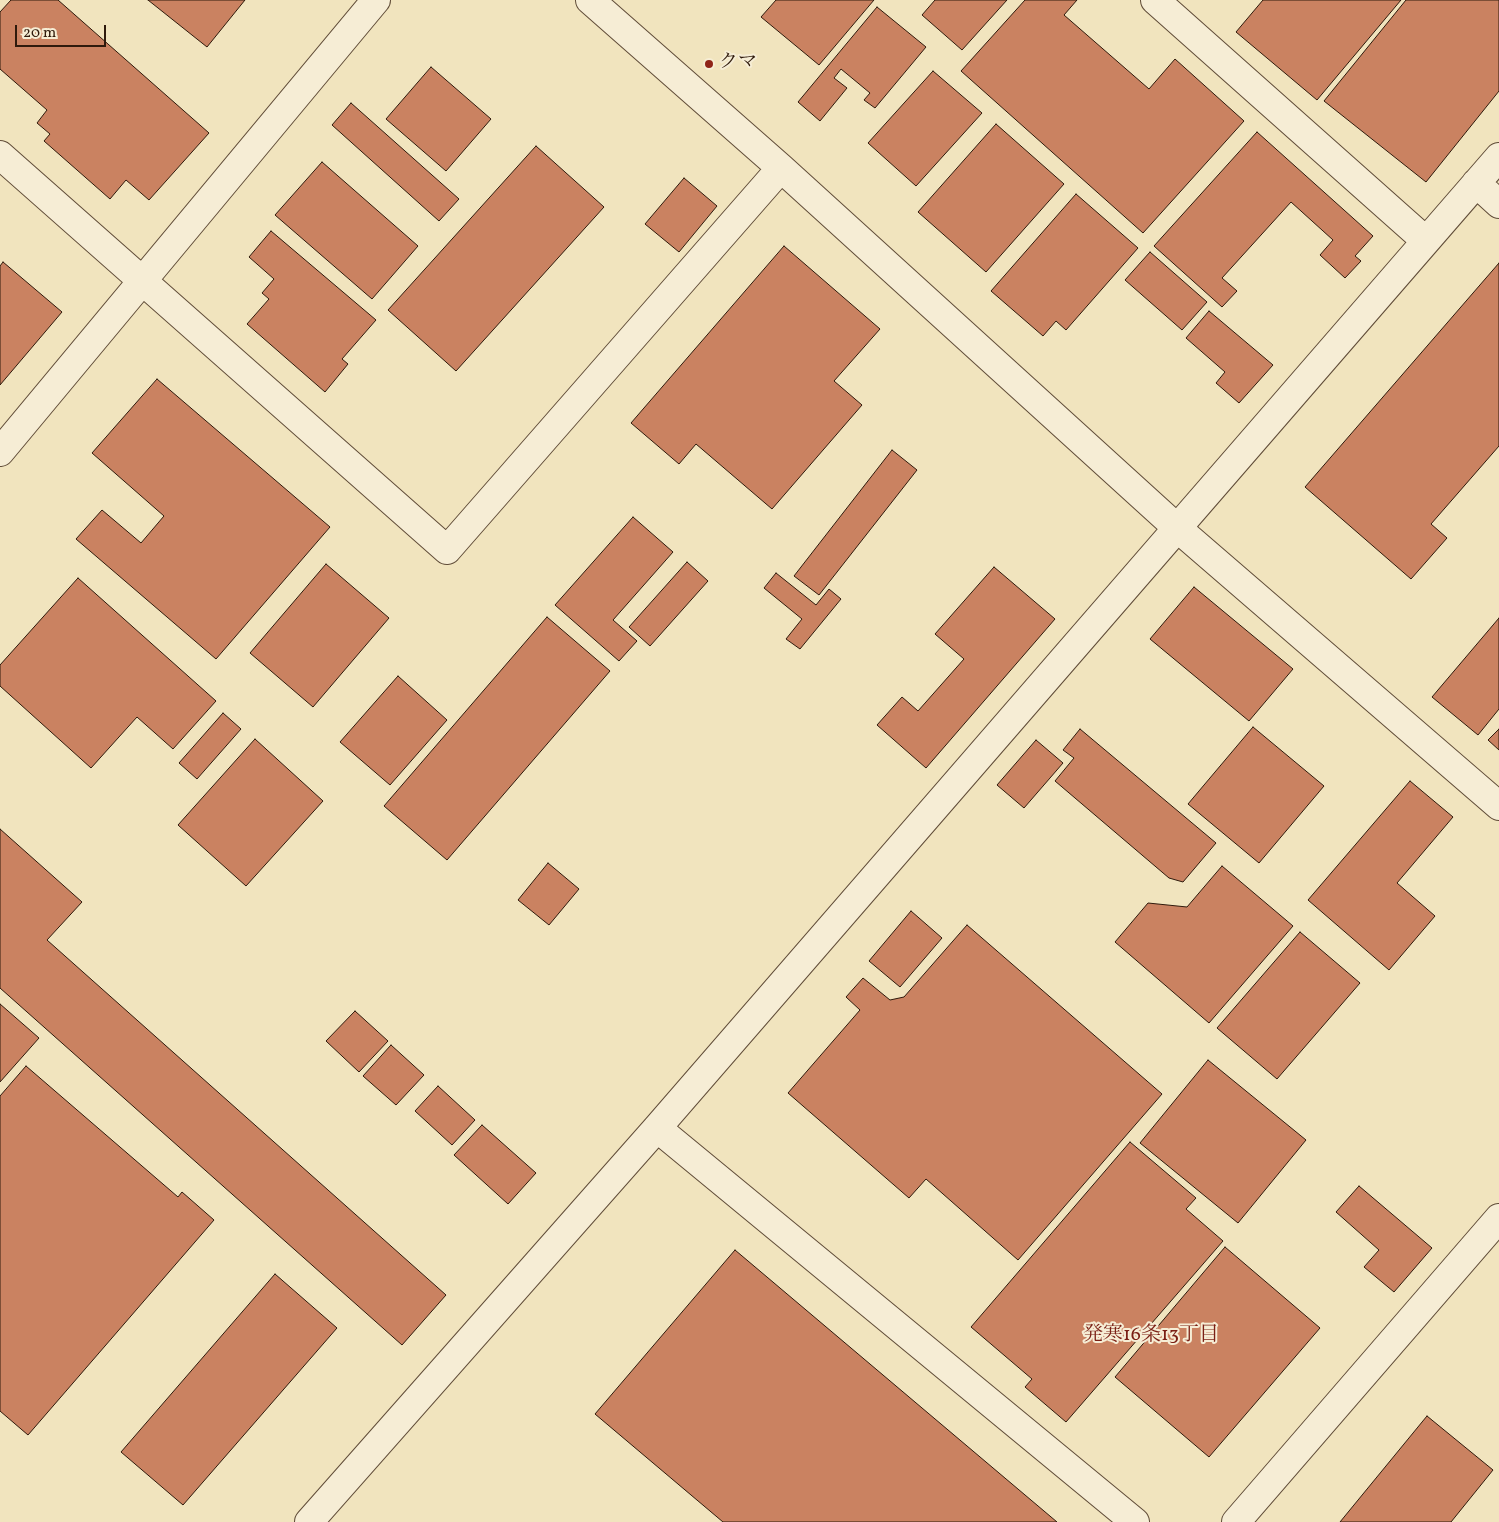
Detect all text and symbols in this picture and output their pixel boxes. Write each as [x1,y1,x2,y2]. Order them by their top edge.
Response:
scale bar [18,15,109,47]
text: 20 m [23,23,56,44]
place label: クマ [719,53,757,75]
marker: クマ [703,58,715,70]
district label: 発寒16条13丁目 [1083,1324,1219,1348]

